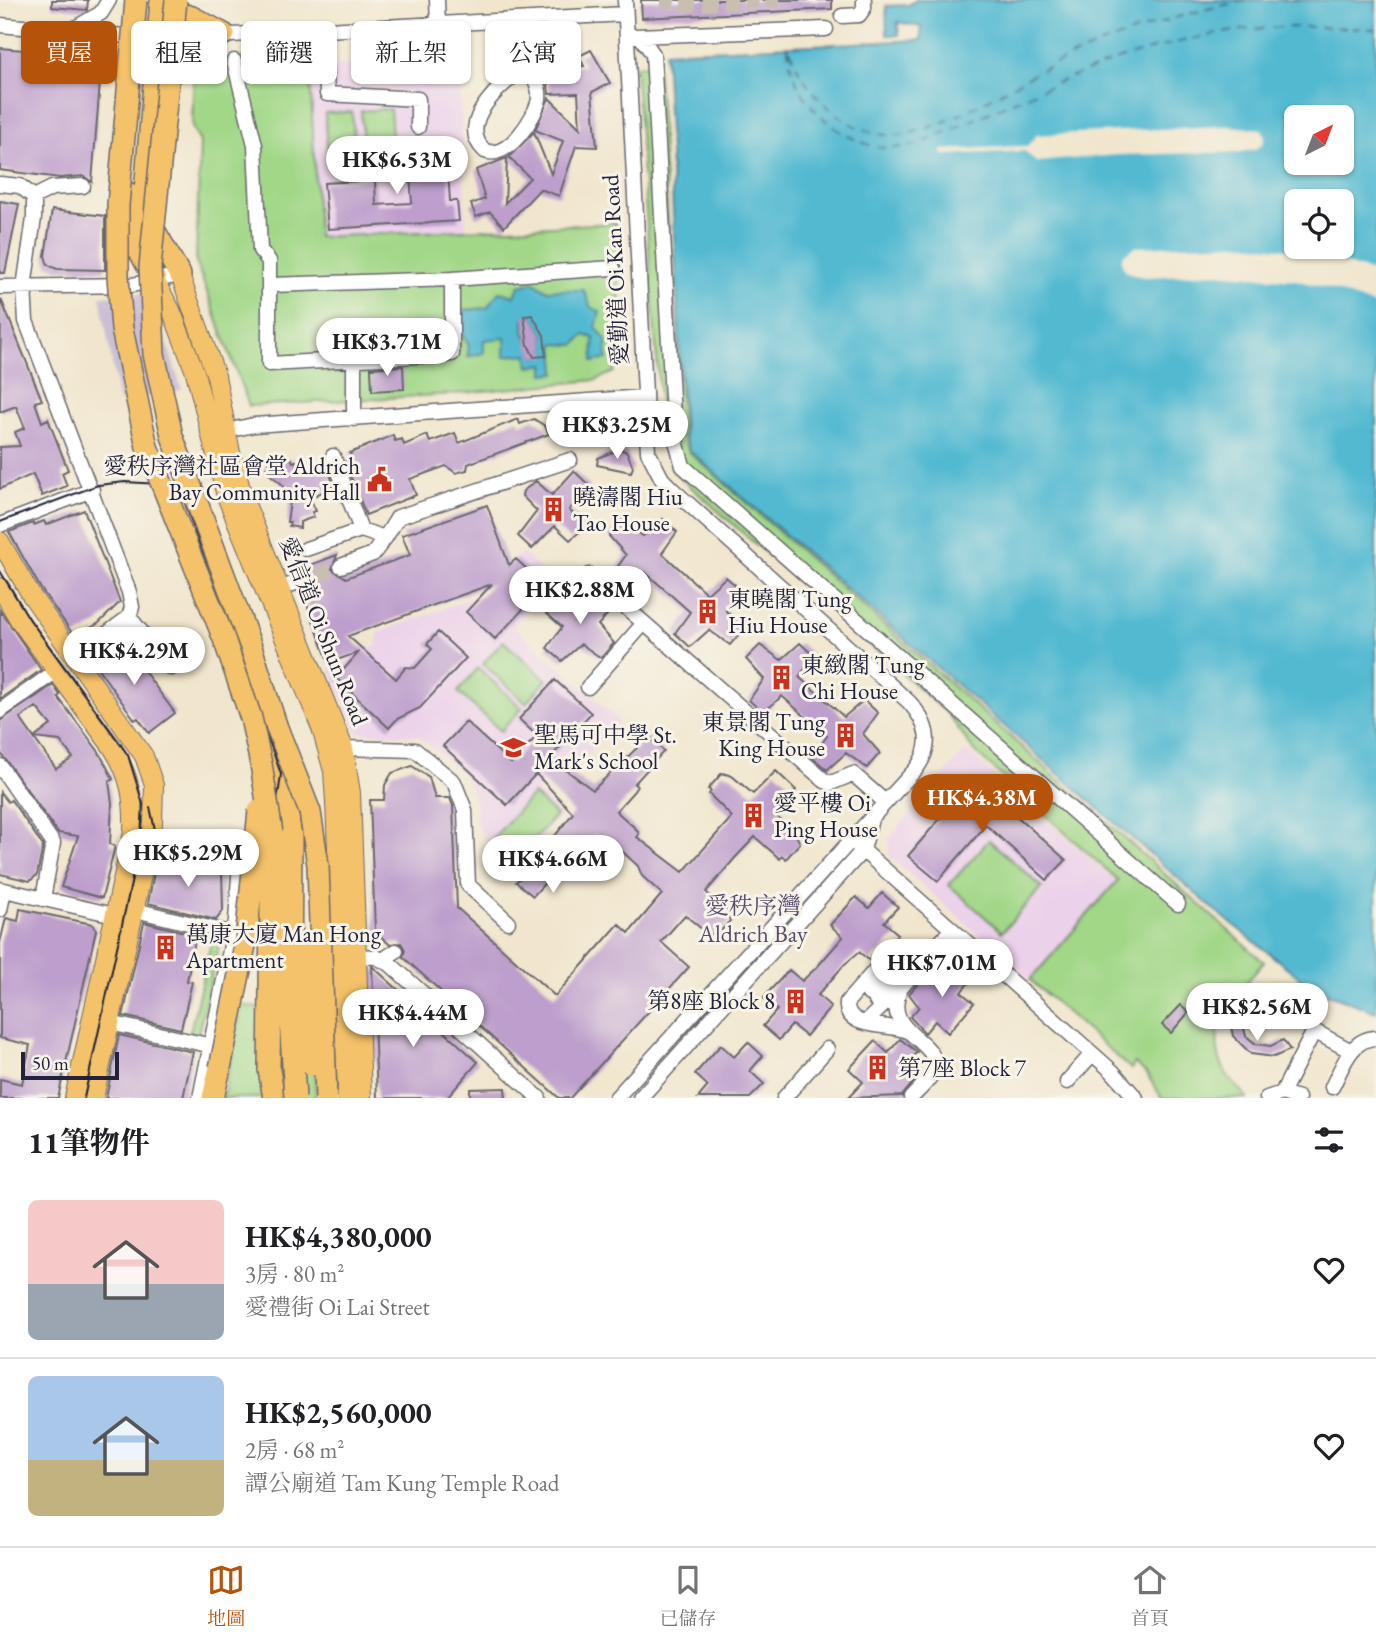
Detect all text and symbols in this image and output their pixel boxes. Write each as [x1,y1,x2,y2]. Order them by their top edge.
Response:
chip: 買屋 [21,21,117,84]
chip: 租屋 [131,21,227,84]
chip: 篩選 [241,21,337,84]
chip: 新上架 [351,21,471,84]
chip: 公寓 [485,21,581,84]
north arrow [1284,105,1354,175]
map controls [1284,105,1354,259]
pin: HK$6.53M [325,136,469,196]
text: HK$6.53M [342,144,452,174]
street label: 愛勤道 Oi Kan Road [595,173,635,366]
button: locate [1284,189,1354,259]
pin: HK$3.71M [315,318,459,378]
text: HK$3.71M [332,326,442,356]
pin: HK$3.25M [545,402,689,461]
text: HK$3.25M [562,409,672,439]
place label: 愛秩序灣社區會堂 Aldrich Bay Community Hall [104,451,360,507]
public building icon: 愛秩序灣社區會堂 Aldrich Bay Community Hall [366,465,394,493]
place label: 曉濤閣 Hiu Tao House [573,482,683,538]
building icon: 曉濤閣 Hiu Tao House [539,496,567,524]
street label: 愛信道 Oi Shun Road [272,532,376,730]
pin: HK$2.88M [508,566,652,626]
text: HK$2.88M [525,574,635,604]
place label: 東曉閣 Tung Hiu House [728,584,852,640]
building icon: 東曉閣 Tung Hiu House [694,598,722,626]
pin: HK$4.29M [62,628,206,687]
text: HK$4.29M [79,635,189,665]
place label: 東緻閣 Tung Chi House [801,650,925,706]
building icon: 東緻閣 Tung Chi House [767,664,795,692]
place label: 東景閣 Tung King House [702,707,826,763]
place label: 聖馬可中學 St. Mark's School [534,720,677,776]
building icon: 東景閣 Tung King House [831,721,859,749]
school or university icon: 聖馬可中學 St. Mark's School [500,734,528,762]
pin: HK$4.38M [910,774,1054,834]
text: HK$4.38M [927,782,1037,812]
place label: 愛平樓 Oi Ping House [774,788,878,844]
building icon: 愛平樓 Oi Ping House [740,802,768,830]
pin: HK$5.29M [116,830,260,889]
pin: HK$4.66M [481,836,625,895]
text: HK$5.29M [133,837,243,867]
text: HK$4.66M [498,843,608,873]
district label: 愛秩序灣 Aldrich Bay [697,890,808,949]
place label: 萬康大廈 Man Hong Apartment [185,919,382,975]
building icon: 萬康大廈 Man Hong Apartment [152,933,180,961]
pin: HK$7.01M [870,940,1014,999]
text: HK$7.01M [887,947,997,977]
pin: HK$2.56M [1185,984,1329,1043]
place label: 第8座 Block 8 [647,986,775,1016]
building icon: 第8座 Block 8 [781,987,809,1015]
pin: HK$4.44M [341,990,485,1049]
text: HK$2.56M [1202,991,1312,1021]
text: HK$4.44M [358,997,468,1027]
scale bar [21,1049,119,1081]
text: 50 m [32,1051,69,1076]
place label: 第7座 Block 7 [898,1053,1027,1083]
building icon: 第7座 Block 7 [864,1054,892,1082]
icon: filters [1310,1121,1348,1159]
text: 11筆物件 [28,1123,150,1162]
text: HK$4,380,000 [245,1217,432,1256]
icon: home [84,1228,168,1312]
icon: heart [1310,1251,1348,1289]
text: 3房 · 80 m² [245,1259,344,1289]
text: 愛禮街 Oi Lai Street [245,1292,430,1322]
text: HK$2,560,000 [245,1393,432,1432]
icon: home [84,1404,168,1488]
icon: heart [1310,1427,1348,1465]
text: 2房 · 68 m² [245,1435,344,1465]
text: 譚公廟道 Tam Kung Temple Road [245,1468,559,1498]
tab: 地圖 [207,1561,245,1631]
tab: 已儲存 [659,1561,717,1631]
tab: 首頁 [1131,1561,1169,1631]

